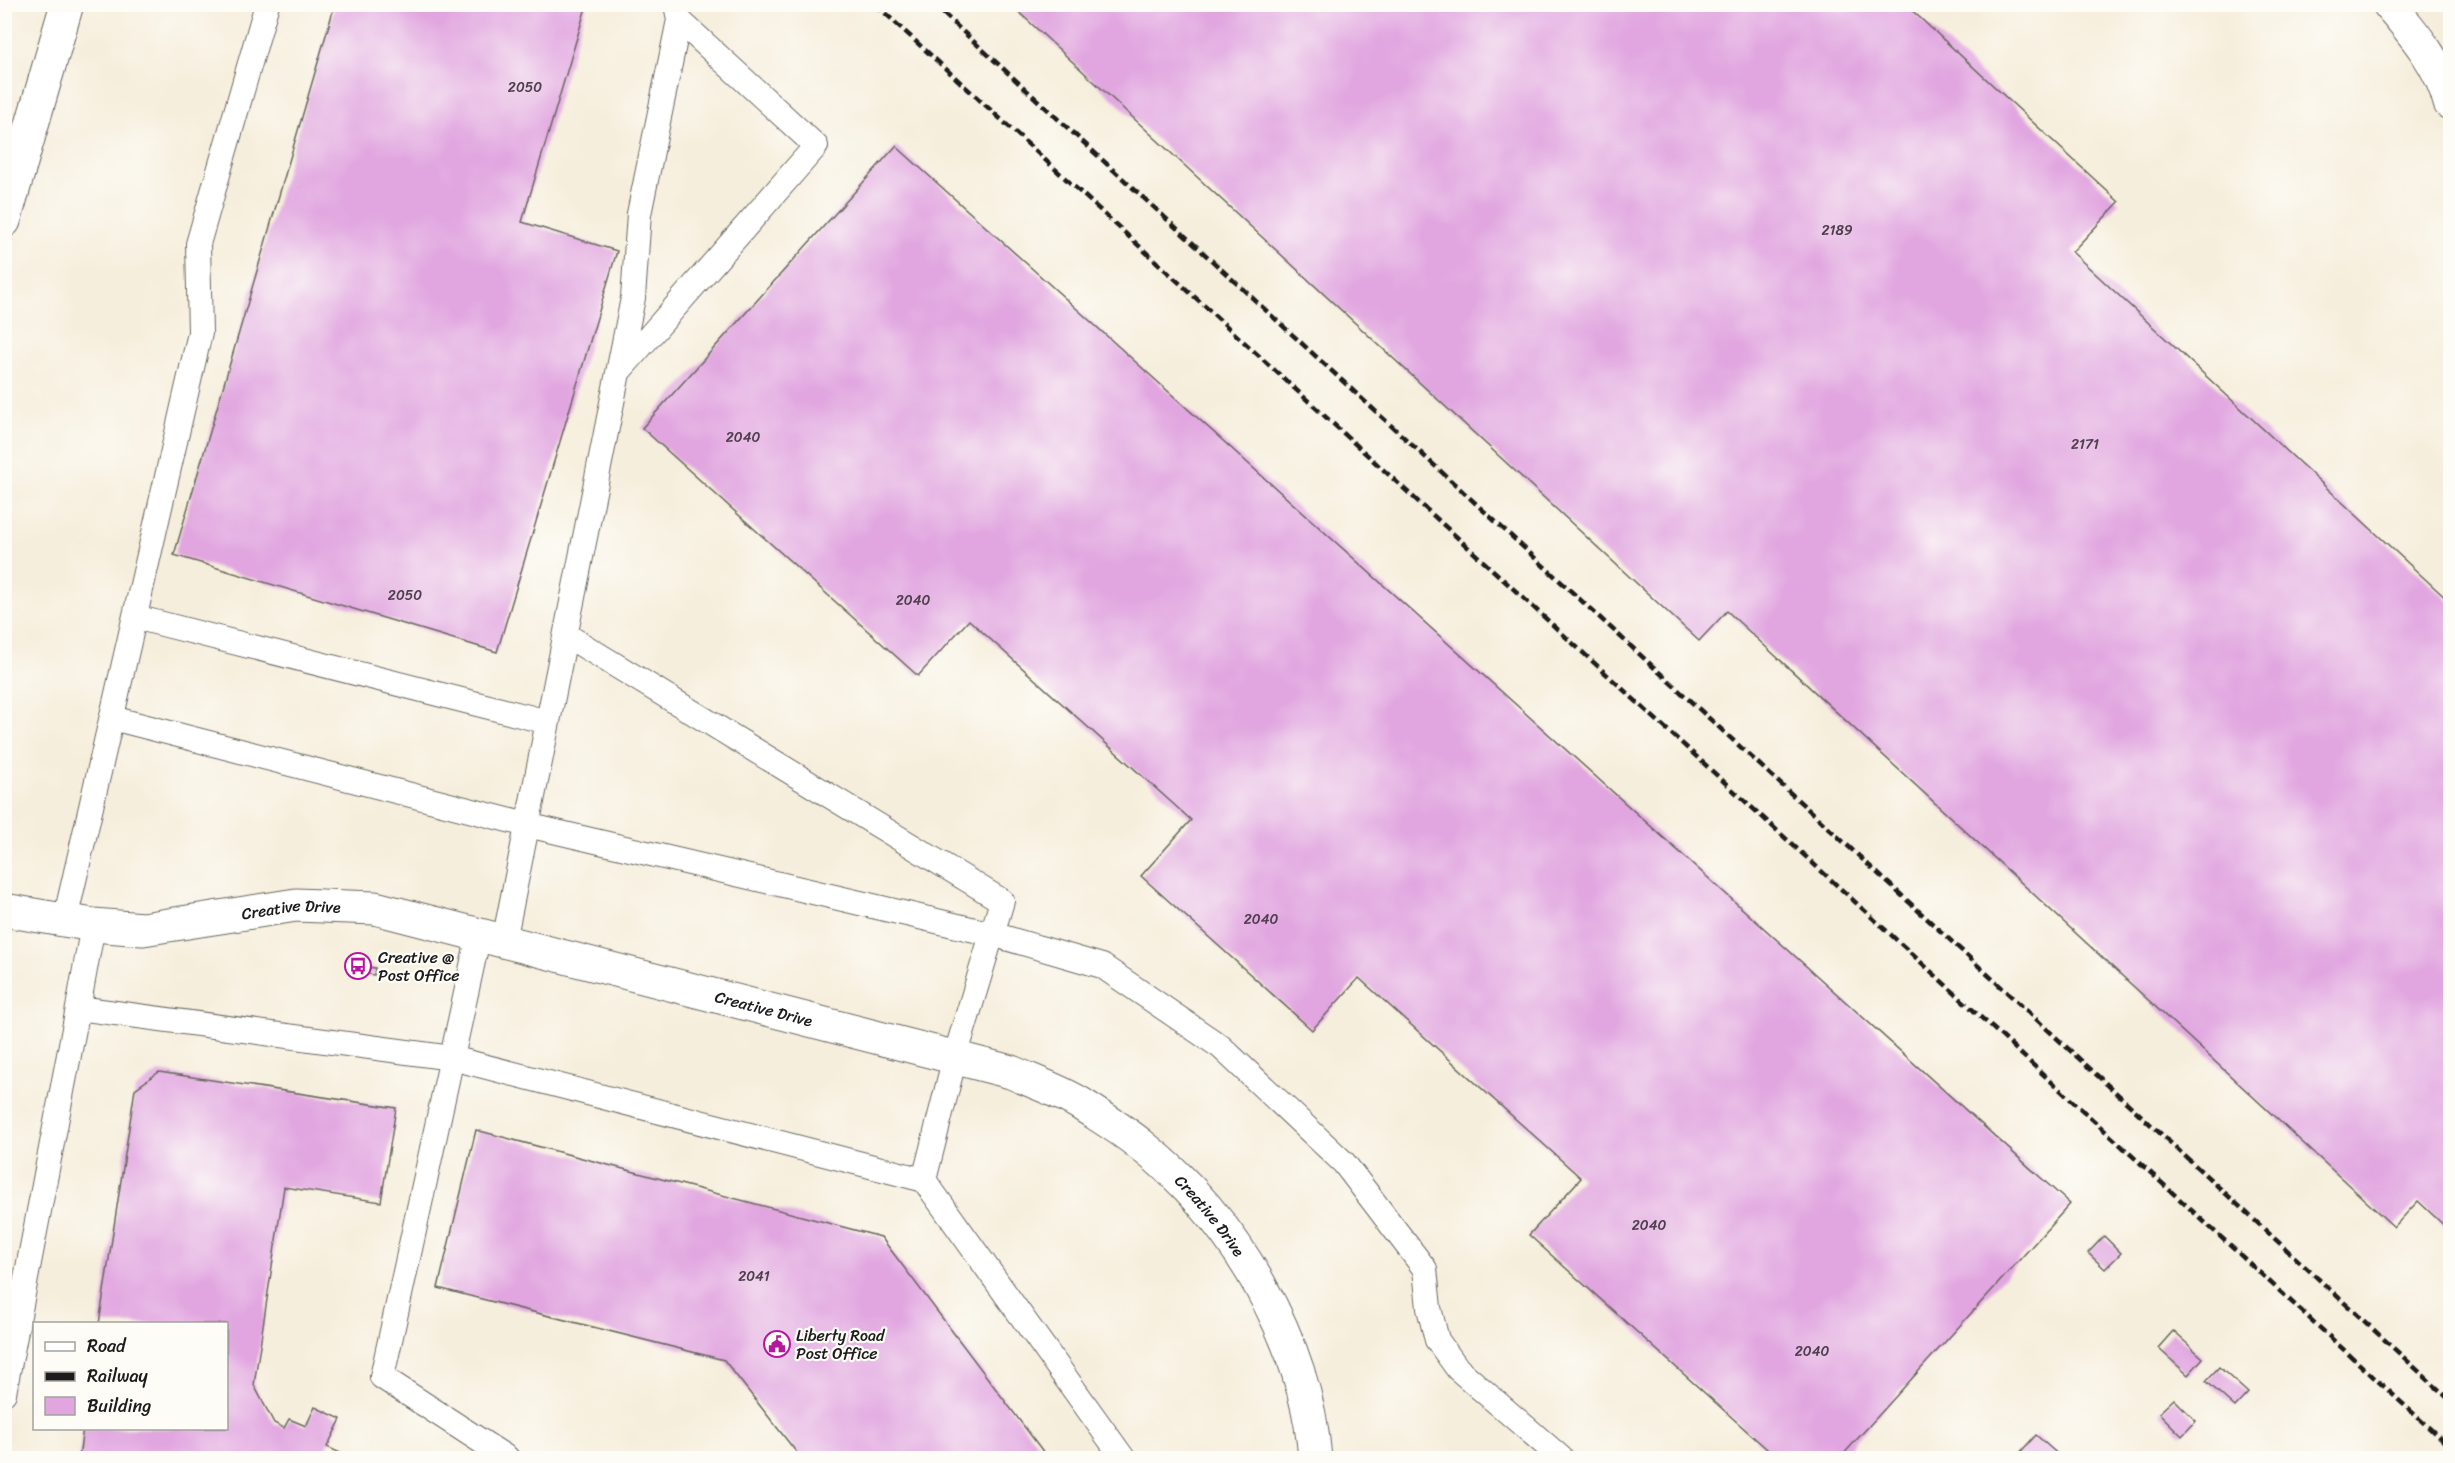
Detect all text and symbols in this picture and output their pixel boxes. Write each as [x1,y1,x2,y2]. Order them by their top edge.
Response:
house number: 2050 [508,75,542,100]
house number: 2189 [1821,218,1853,243]
house number: 2040 [726,425,760,450]
house number: 2171 [2071,432,2099,457]
house number: 2050 [388,583,422,608]
house number: 2040 [896,588,930,613]
street label: Creative Drive [239,891,341,928]
house number: 2040 [1244,907,1278,932]
place label: Creative @ Post Office [378,943,460,990]
bus stop icon: Creative @ Post Office [343,951,373,981]
street label: Creative Drive [712,982,816,1035]
street label: Creative Drive [1167,1167,1253,1263]
house number: 2040 [1632,1213,1666,1238]
house number: 2041 [738,1264,770,1289]
place label: Liberty Road Post Office [796,1321,886,1368]
legend [33,1322,228,1430]
public building icon: Liberty Road Post Office [762,1329,792,1359]
text: Road [87,1330,127,1362]
house number: 2040 [1795,1339,1829,1364]
text: Railway [87,1360,149,1392]
text: Building [87,1390,151,1422]

